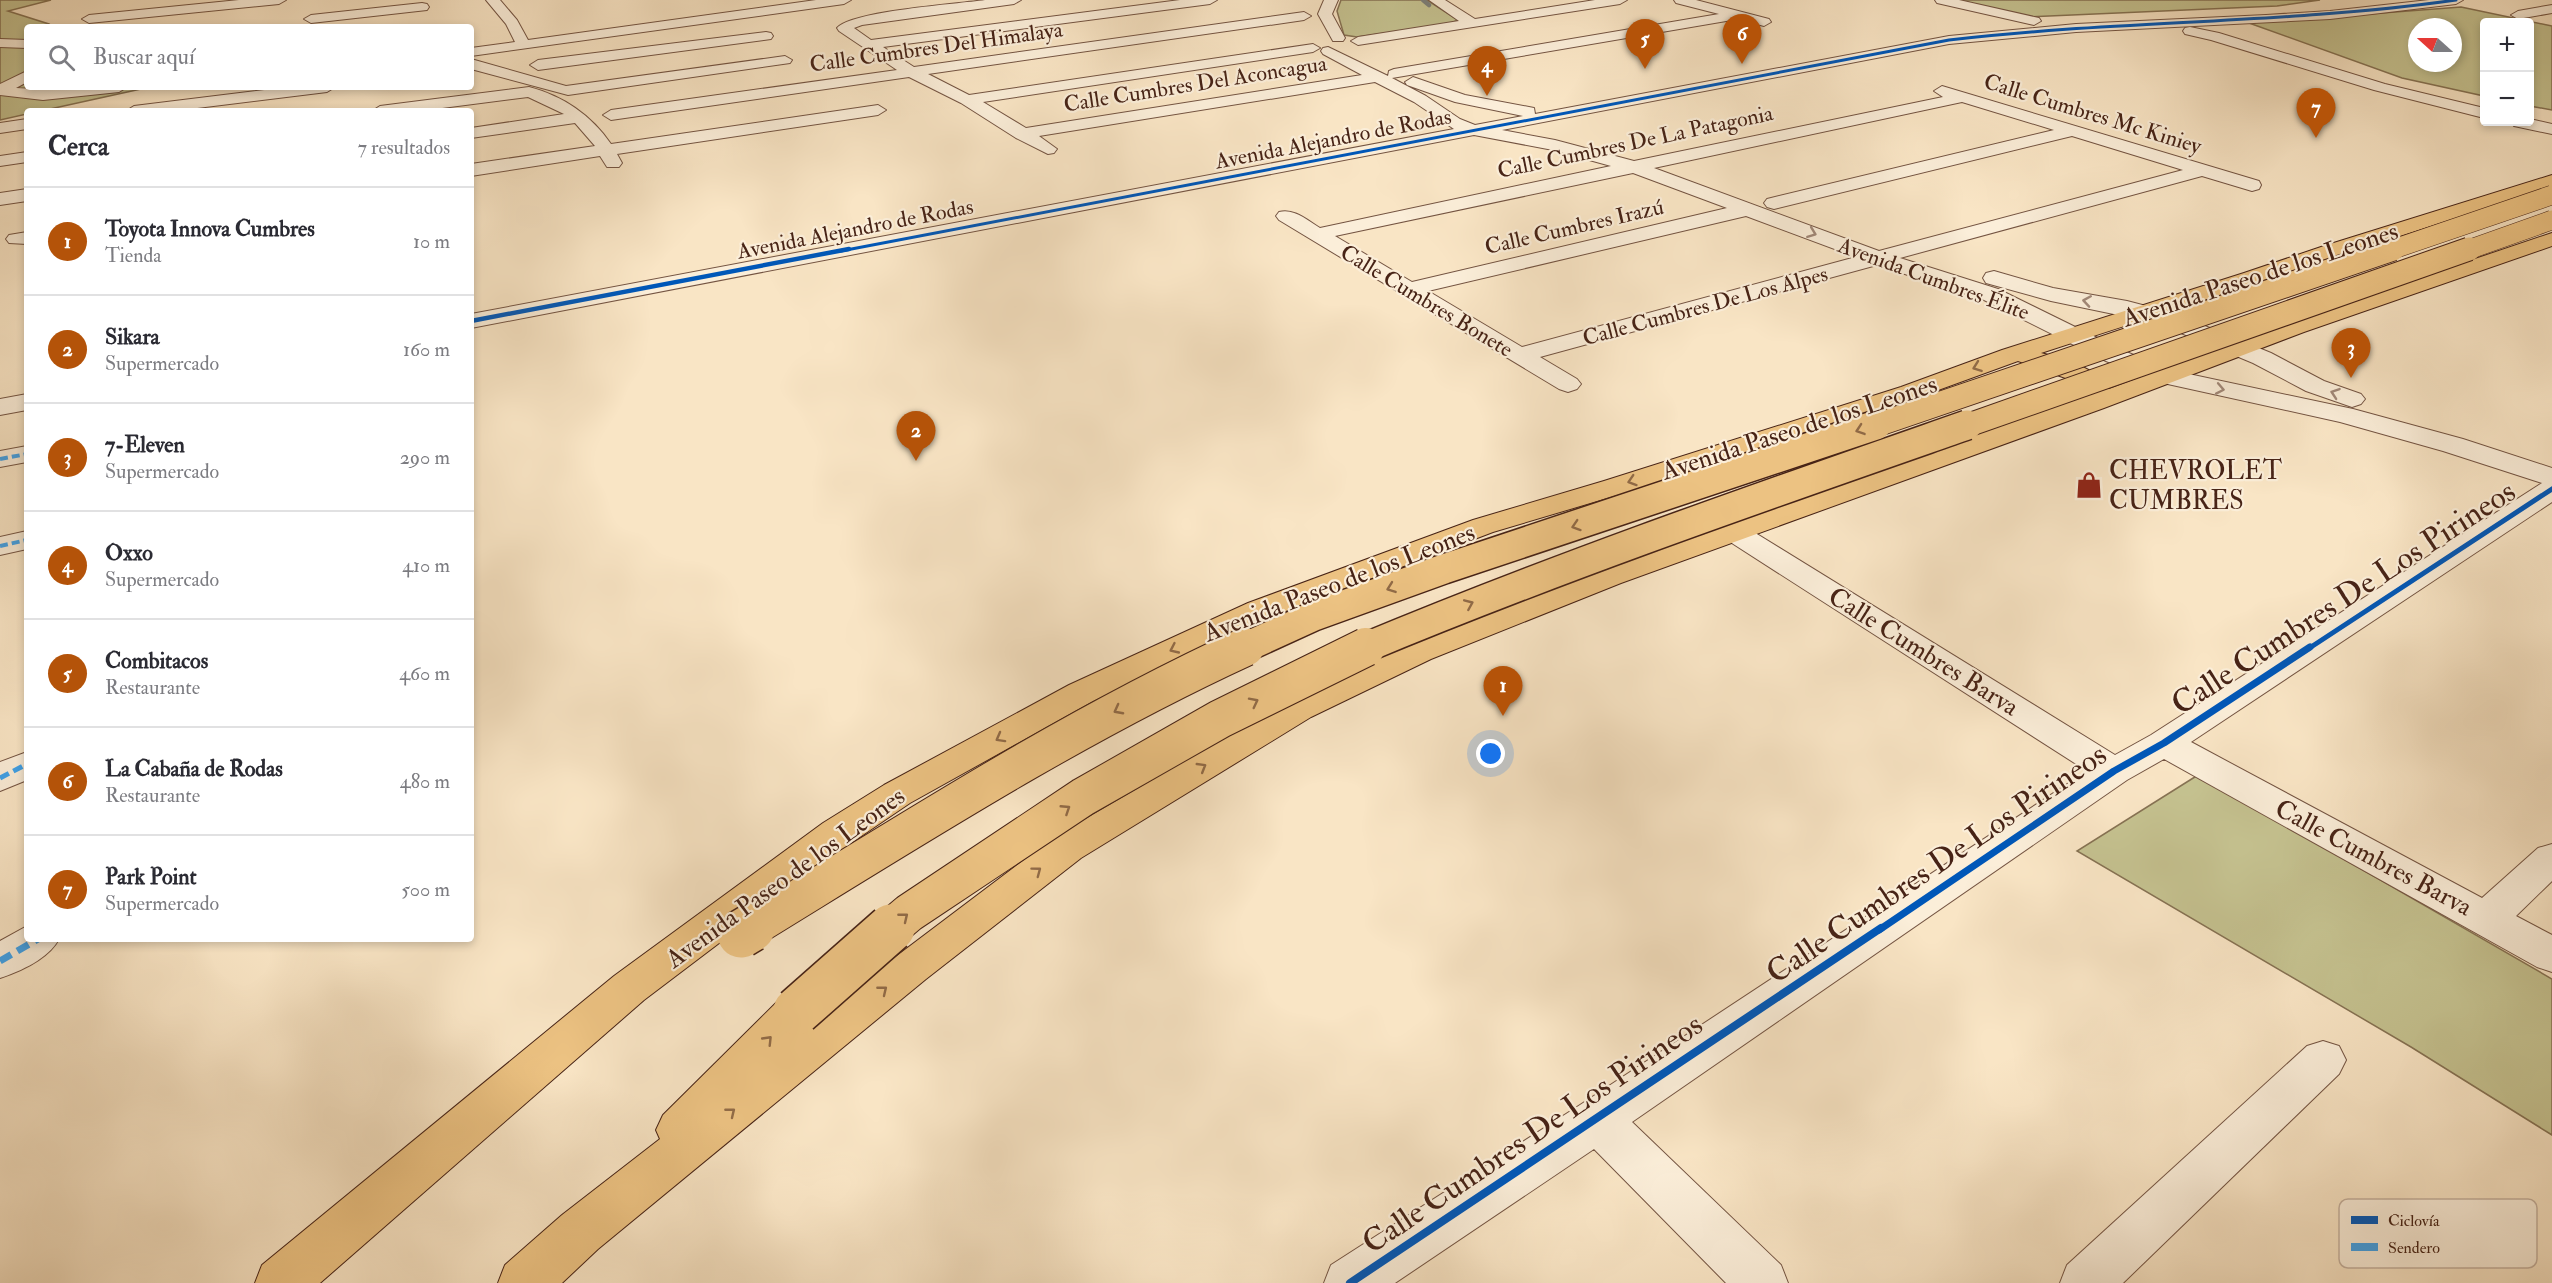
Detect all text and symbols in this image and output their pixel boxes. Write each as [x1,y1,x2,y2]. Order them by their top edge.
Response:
pin: 6 [1722,14,1762,64]
street label: Calle Cumbres Del Himalaya [808,15,1065,79]
north arrow [2408,18,2462,72]
map controls [2480,18,2534,126]
button: + [2480,18,2534,72]
pin: 5 [1626,20,1664,69]
search box [24,24,474,90]
icon: search [45,41,78,74]
text: Buscar aquí [93,43,195,71]
pin: 4 [1468,46,1506,96]
street label: Calle Cumbres Del Aconcagua [1062,49,1330,119]
street label: Calle Cumbres Mc Kiniey [1980,68,2205,160]
button: − [2480,72,2534,126]
pin: 7 [2296,88,2336,138]
street label: Calle Cumbres De La Patagonia [1495,99,1777,185]
street label: Avenida Alejandro de Rodas [1212,102,1454,176]
text: Cerca [48,131,109,163]
text: 7 resultados [358,135,450,160]
street label: Avenida Alejandro de Rodas [734,192,976,266]
street label: Calle Cumbres Irazú [1482,193,1666,261]
text: Toyota Innova Cumbres [105,215,315,243]
street label: Avenida Paseo de los Leones [2117,215,2402,335]
one-way arrow [1806,226,1817,238]
text: 1 [64,229,71,254]
text: 10 m [413,229,450,254]
street label: Avenida Cumbres Élite [1833,230,2033,327]
street label: Calle Cumbres Bonete [1335,238,1518,363]
text: Tienda [105,243,162,268]
street label: Calle Cumbres De Los Alpes [1580,260,1831,353]
one-way arrow [2083,295,2092,307]
text: Sikara [105,323,160,351]
pin: 3 [2332,328,2370,378]
text: 2 [62,337,73,362]
text: 160 m [403,337,450,362]
text: Supermercado [105,351,219,376]
one-way arrow [1972,360,1983,373]
street label: Avenida Paseo de los Leones [1656,368,1941,488]
one-way arrow [2214,382,2224,395]
one-way arrow [2331,388,2341,401]
pin: 2 [896,412,936,461]
one-way arrow [1856,423,1866,436]
text: 7-Eleven [105,431,185,459]
text: 3 [64,445,71,470]
text: 290 m [400,445,450,470]
place label: CHEVROLET CUMBRES [2109,455,2282,517]
text: Supermercado [105,459,219,484]
shop icon: CHEVROLET CUMBRES [2074,470,2104,500]
street label: Calle Cumbres De Los Pirineos [2164,472,2523,724]
one-way arrow [1627,474,1638,487]
street label: Avenida Paseo de los Leones [1198,516,1480,650]
one-way arrow [1571,519,1582,532]
text: Oxxo [105,539,153,567]
text: 4 [62,553,73,578]
text: 410 m [402,553,450,578]
text: Supermercado [105,567,219,592]
street label: Calle Cumbres Barva [1822,580,2025,723]
one-way arrow [1387,581,1397,594]
one-way arrow [1463,599,1474,611]
one-way arrow [1169,641,1180,653]
text: Combitacos [105,647,208,675]
text: 5 [63,661,72,686]
text: 460 m [399,661,450,686]
pin: 1 [1484,666,1522,716]
text: Restaurante [105,675,200,700]
one-way arrow [1247,698,1258,710]
one-way arrow [1113,703,1124,715]
one-way arrow [996,731,1006,742]
street label: Calle Cumbres De Los Pirineos [1759,735,2114,993]
your location [1476,739,1505,768]
text: La Cabaña de Rodas [105,755,283,783]
one-way arrow [1196,762,1206,774]
text: 6 [62,769,73,794]
text: 480 m [400,769,450,794]
street label: Avenida Paseo de los Leones [659,780,912,976]
text: Restaurante [105,783,200,808]
street label: Calle Cumbres Barva [2270,792,2478,923]
one-way arrow [1059,805,1070,816]
text: Park Point [105,863,197,891]
one-way arrow [1031,868,1042,879]
text: 7 [63,877,72,902]
text: 500 m [401,877,450,902]
text: Supermercado [105,891,219,916]
one-way arrow [897,914,908,925]
one-way arrow [876,986,887,997]
street label: Calle Cumbres De Los Pirineos [1355,1005,1710,1263]
one-way arrow [761,1037,772,1047]
one-way arrow [724,1109,735,1120]
legend [2339,1199,2537,1268]
text: Ciclovía [2388,1211,2440,1231]
text: Sendero [2388,1238,2440,1258]

